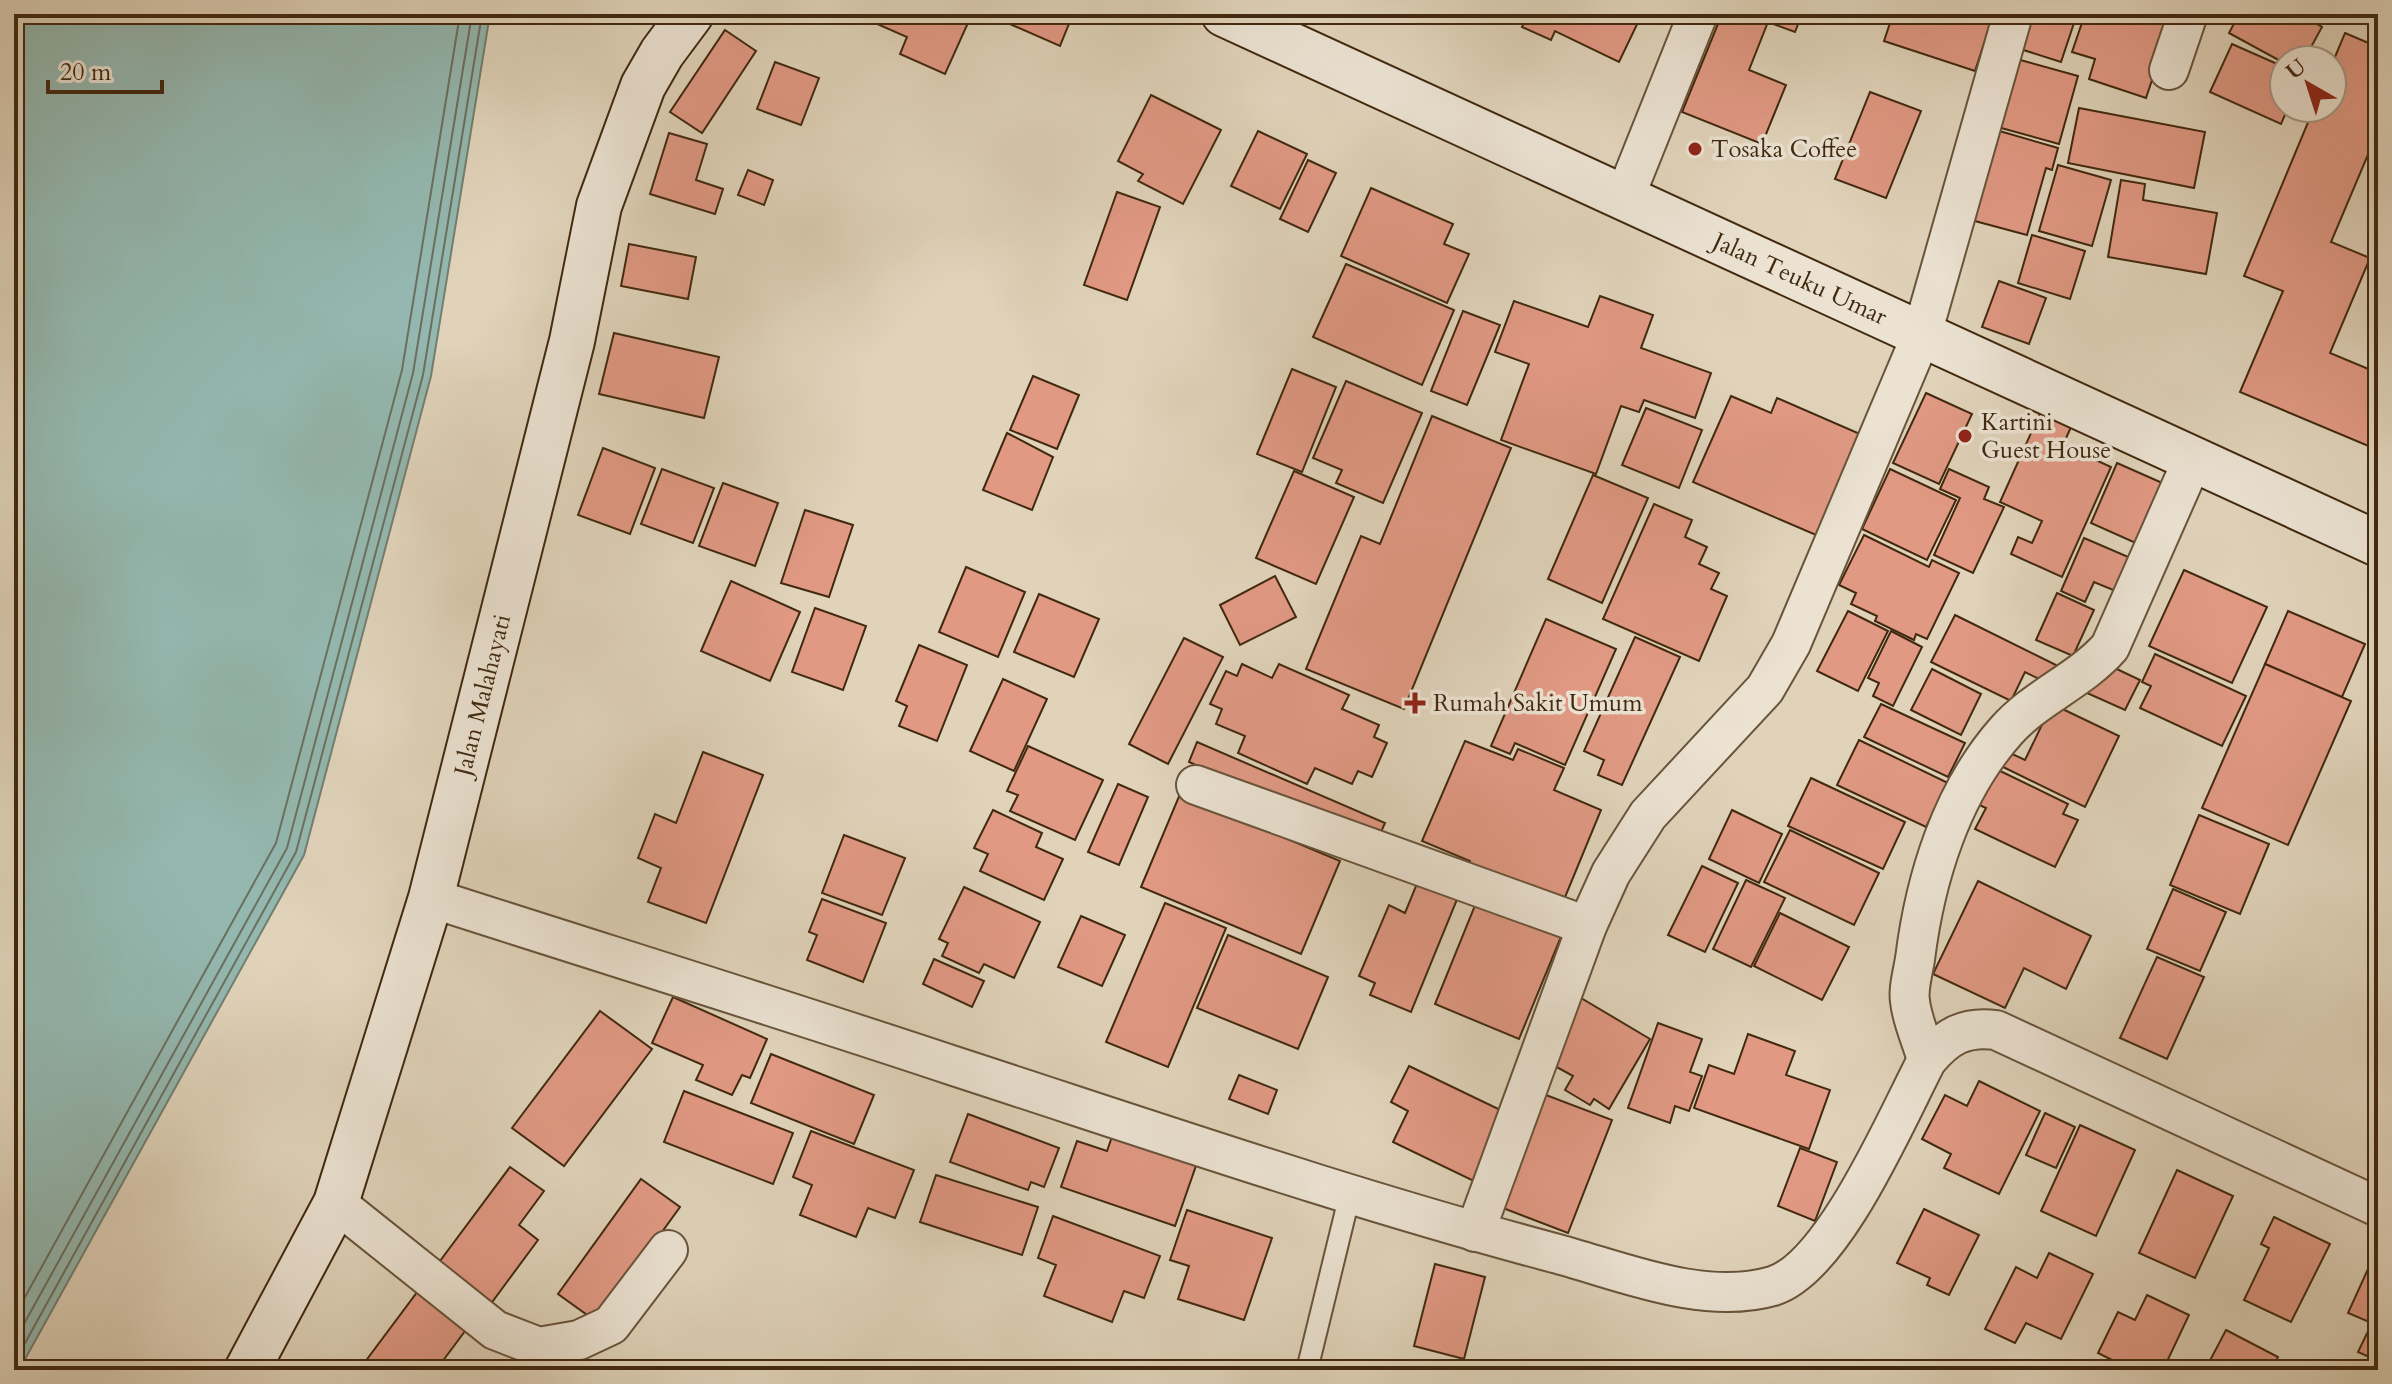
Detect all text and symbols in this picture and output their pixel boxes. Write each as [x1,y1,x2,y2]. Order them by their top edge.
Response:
scale bar [48,44,162,94]
north arrow [2268,44,2348,124]
text: U [2280,52,2312,87]
text: 20 m [60,56,112,89]
place label: Tosaka Coffee [1711,133,1857,166]
marker: Tosaka Coffee [1686,140,1704,158]
street label: Jalan Teuku Umar [1705,224,1893,333]
place label: Kartini Guest House [1981,406,2111,467]
marker: Kartini Guest House [1956,427,1974,445]
street label: Jalan Malahayati [446,611,519,782]
place label: Rumah Sakit Umum [1433,687,1643,720]
marker: Rumah Sakit Umum [1404,692,1426,714]

